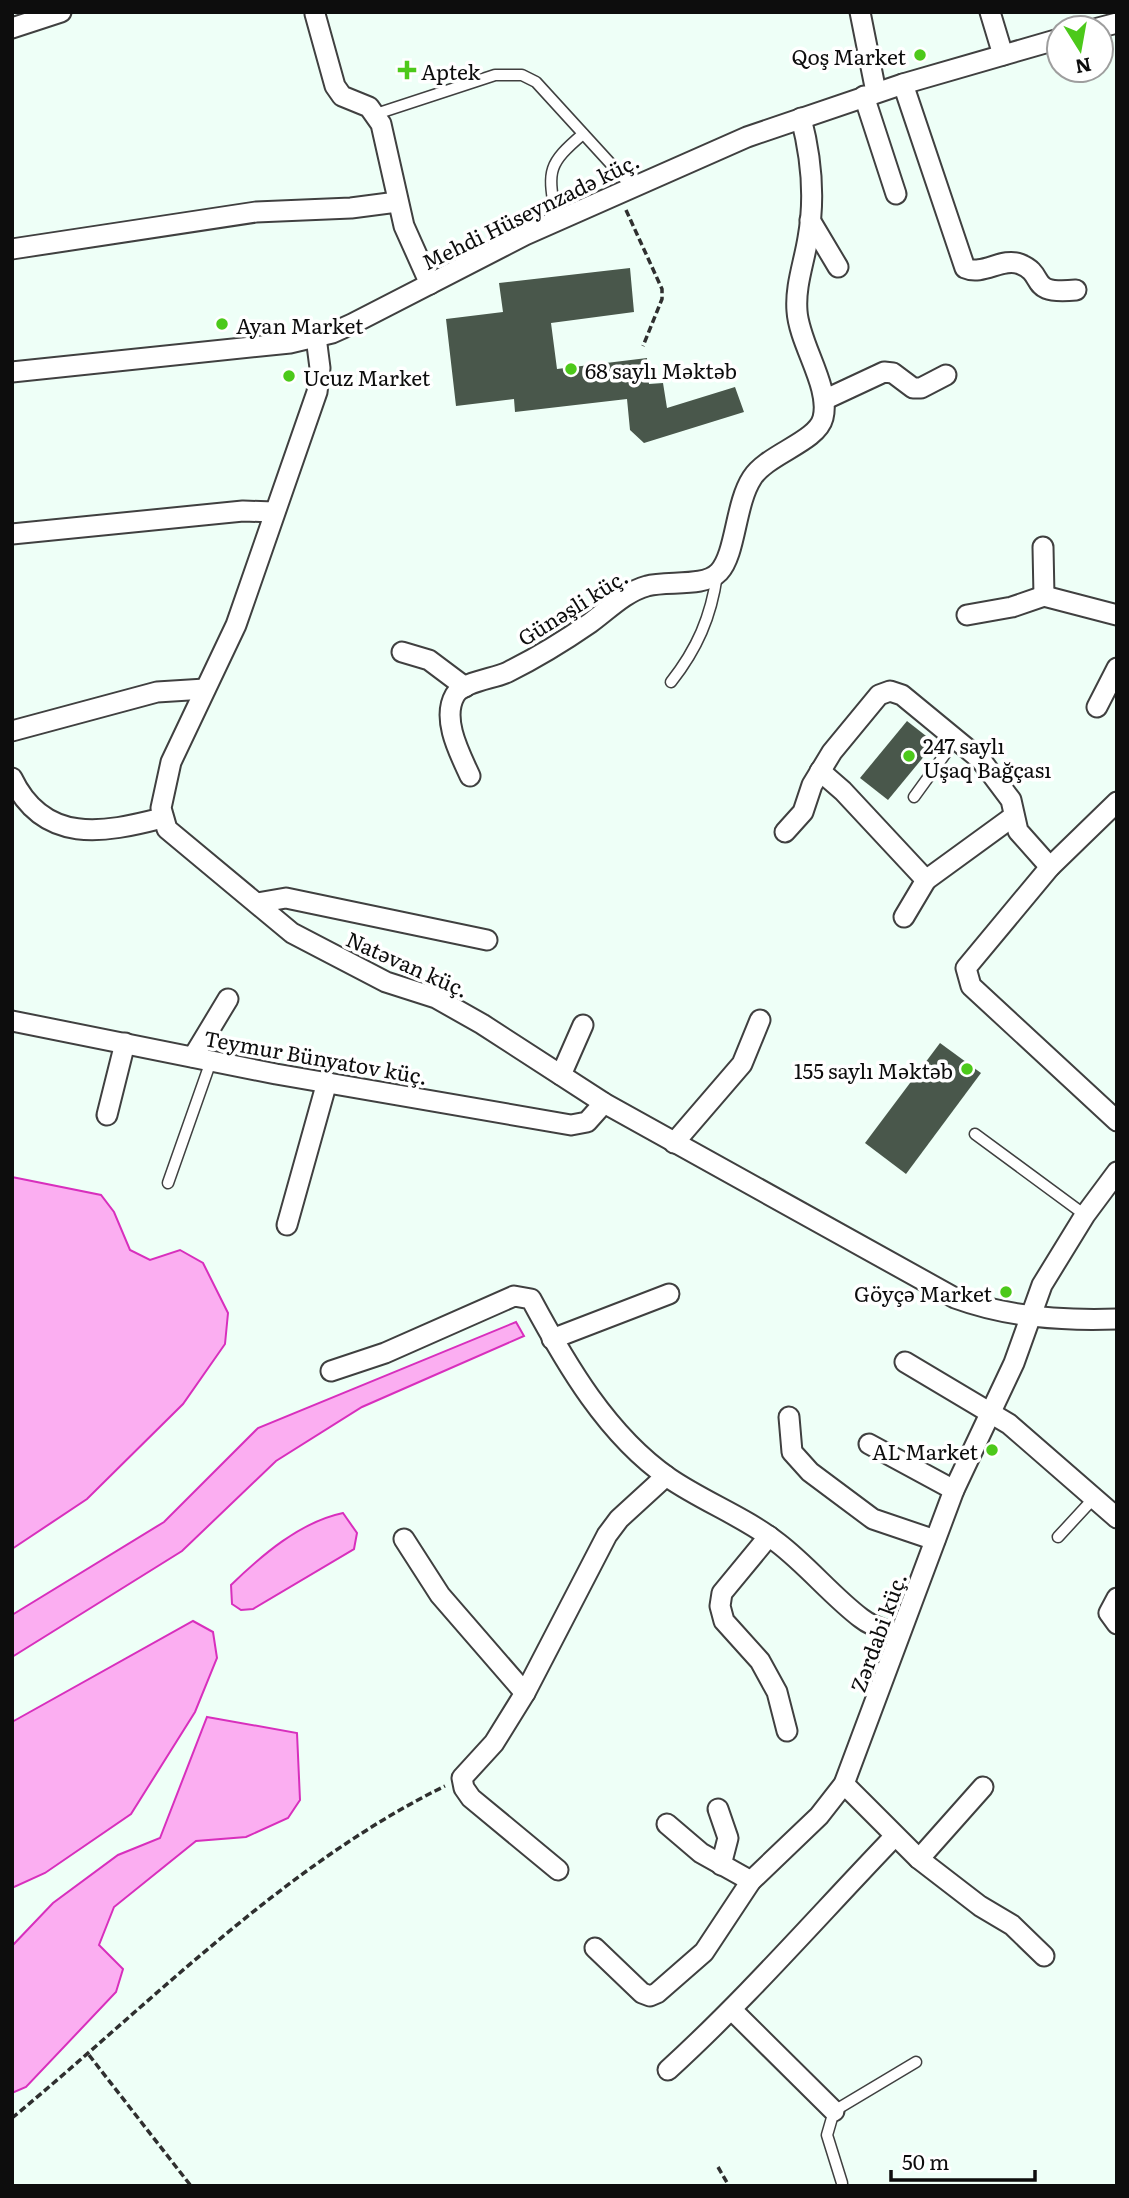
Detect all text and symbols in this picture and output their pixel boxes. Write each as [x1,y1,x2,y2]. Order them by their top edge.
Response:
north arrow [1045,14,1115,84]
place label: Qoş Market [791,40,907,71]
marker: Qoş Market [912,47,928,63]
text: N [1073,51,1094,82]
place label: Aptek [421,55,481,86]
marker: Aptek [399,62,415,78]
street label: Mehdi Hüseynzadə küç. [416,144,644,276]
place label: Ayan Market [236,309,364,340]
marker: Ayan Market [214,316,230,332]
place label: 68 saylı Məktəb [585,354,737,385]
place label: Ucuz Market [303,361,431,392]
marker: 68 saylı Məktəb [563,361,579,377]
marker: Ucuz Market [281,368,297,384]
street label: Günəşli küç. [511,560,633,652]
place label: 247 saylı Uşaq Bağçası [923,729,1051,784]
marker: 247 saylı Uşaq Bağçası [901,748,917,764]
street label: Natəvan küç. [342,922,474,1004]
street label: Teymur Bünyatov küç. [202,1021,430,1091]
place label: 155 saylı Məktəb [794,1054,953,1085]
marker: 155 saylı Məktəb [959,1061,975,1077]
place label: Göyçə Market [854,1277,993,1308]
marker: Göyçə Market [998,1284,1014,1300]
place label: AL Market [872,1435,979,1466]
marker: AL Market [984,1442,1000,1458]
street label: Zərdabi küç. [841,1568,913,1696]
scale bar [891,2138,1034,2182]
text: 50 m [902,2145,949,2176]

